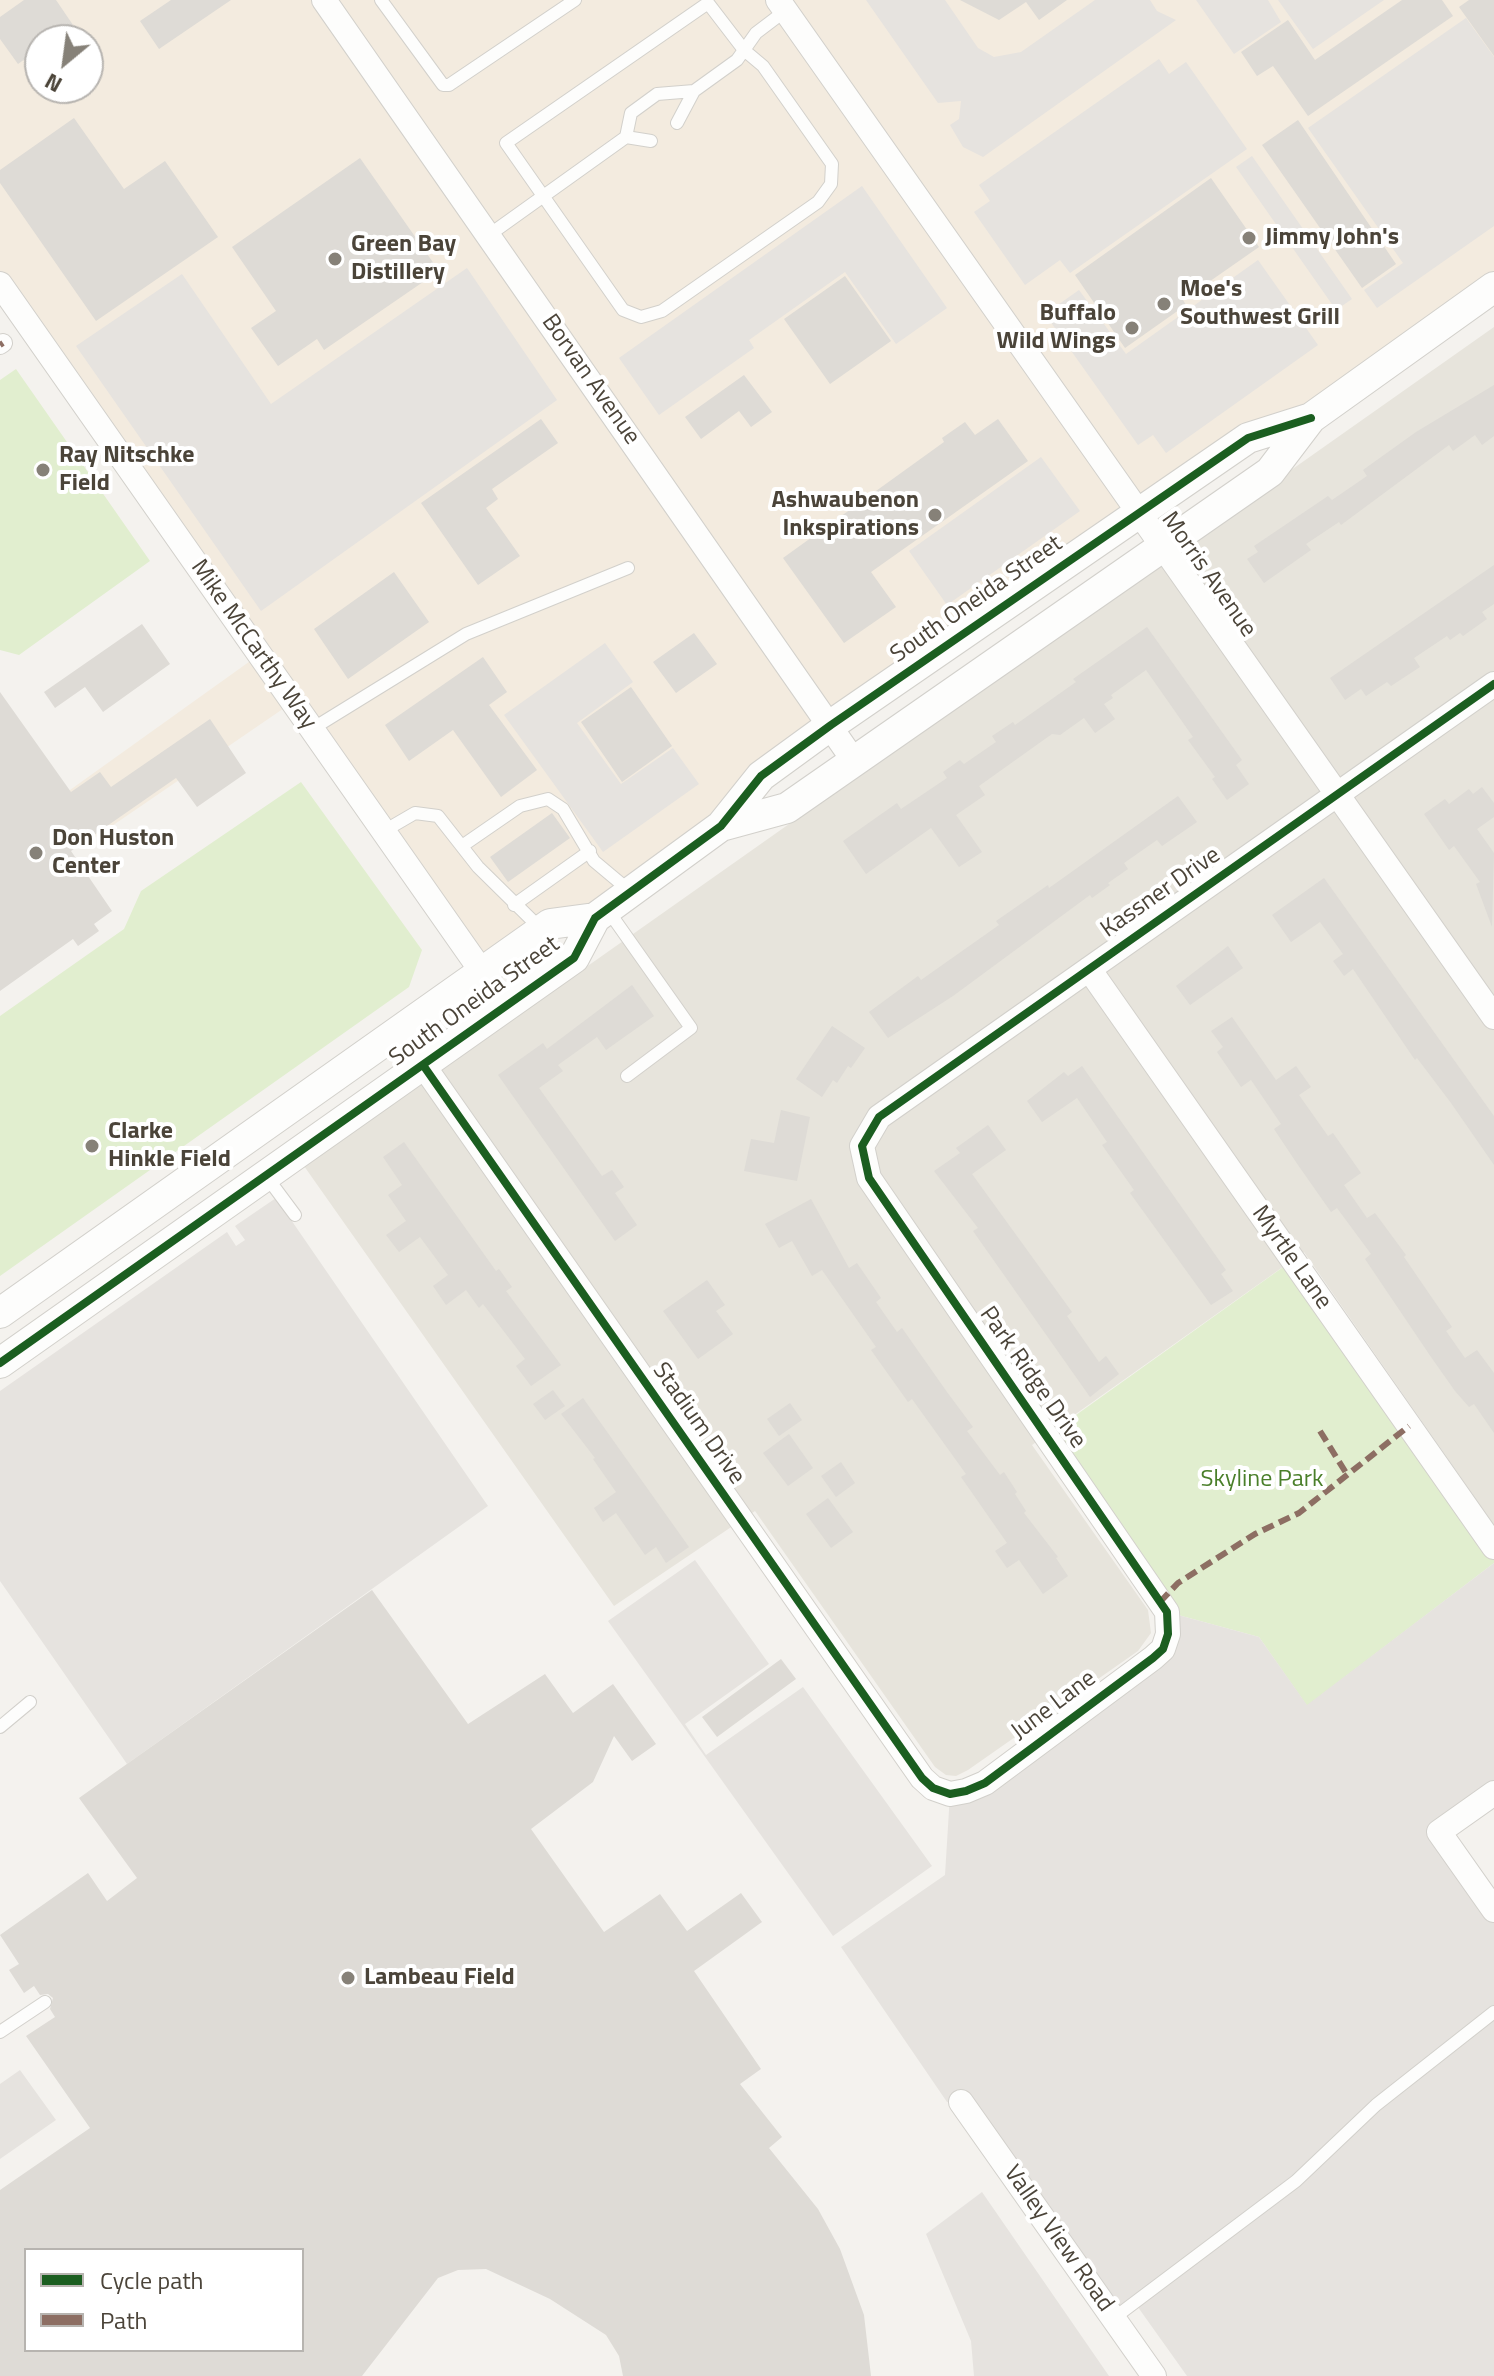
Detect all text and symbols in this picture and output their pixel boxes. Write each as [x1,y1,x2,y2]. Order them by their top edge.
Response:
north arrow [24,24,104,104]
text: N [38,65,68,102]
place label: Jimmy John's [1265,224,1399,252]
marker: Jimmy John's [1240,229,1258,247]
place label: Green Bay Distillery [351,231,456,287]
marker: Green Bay Distillery [326,250,344,268]
place label: Moe's Southwest Grill [1180,276,1340,332]
marker: Moe's Southwest Grill [1155,295,1173,313]
place label: Buffalo Wild Wings [997,300,1116,356]
street label: Borvan Avenue [535,309,645,451]
marker: Buffalo Wild Wings [1123,319,1141,337]
place label: Ray Nitschke Field [59,442,194,498]
marker: Ray Nitschke Field [34,461,52,479]
place label: Ashwaubenon Inkspirations [771,487,919,543]
marker: Ashwaubenon Inkspirations [926,506,944,524]
street label: Morris Avenue [1154,507,1262,643]
street label: South Oneida Street [886,530,1068,670]
street label: Mike McCarthy Way [184,555,322,735]
place label: Don Huston Center [52,825,174,881]
street label: Kassner Drive [1096,841,1226,945]
marker: Don Huston Center [27,844,45,862]
street label: South Oneida Street [384,931,566,1073]
place label: Clarke Hinkle Field [108,1118,231,1174]
marker: Clarke Hinkle Field [83,1137,101,1155]
street label: Myrtle Lane [1245,1201,1337,1315]
street label: Park Ridge Drive [973,1302,1091,1454]
street label: Stadium Drive [646,1358,750,1490]
park label: Skyline Park [1200,1466,1324,1494]
street label: June Lane [1006,1665,1102,1747]
place label: Lambeau Field [364,1964,515,1992]
marker: Lambeau Field [339,1969,357,1987]
street label: Valley View Road [997,2160,1119,2318]
legend [24,2248,304,2352]
text: Cycle path [100,2262,203,2298]
text: Path [100,2302,147,2338]

